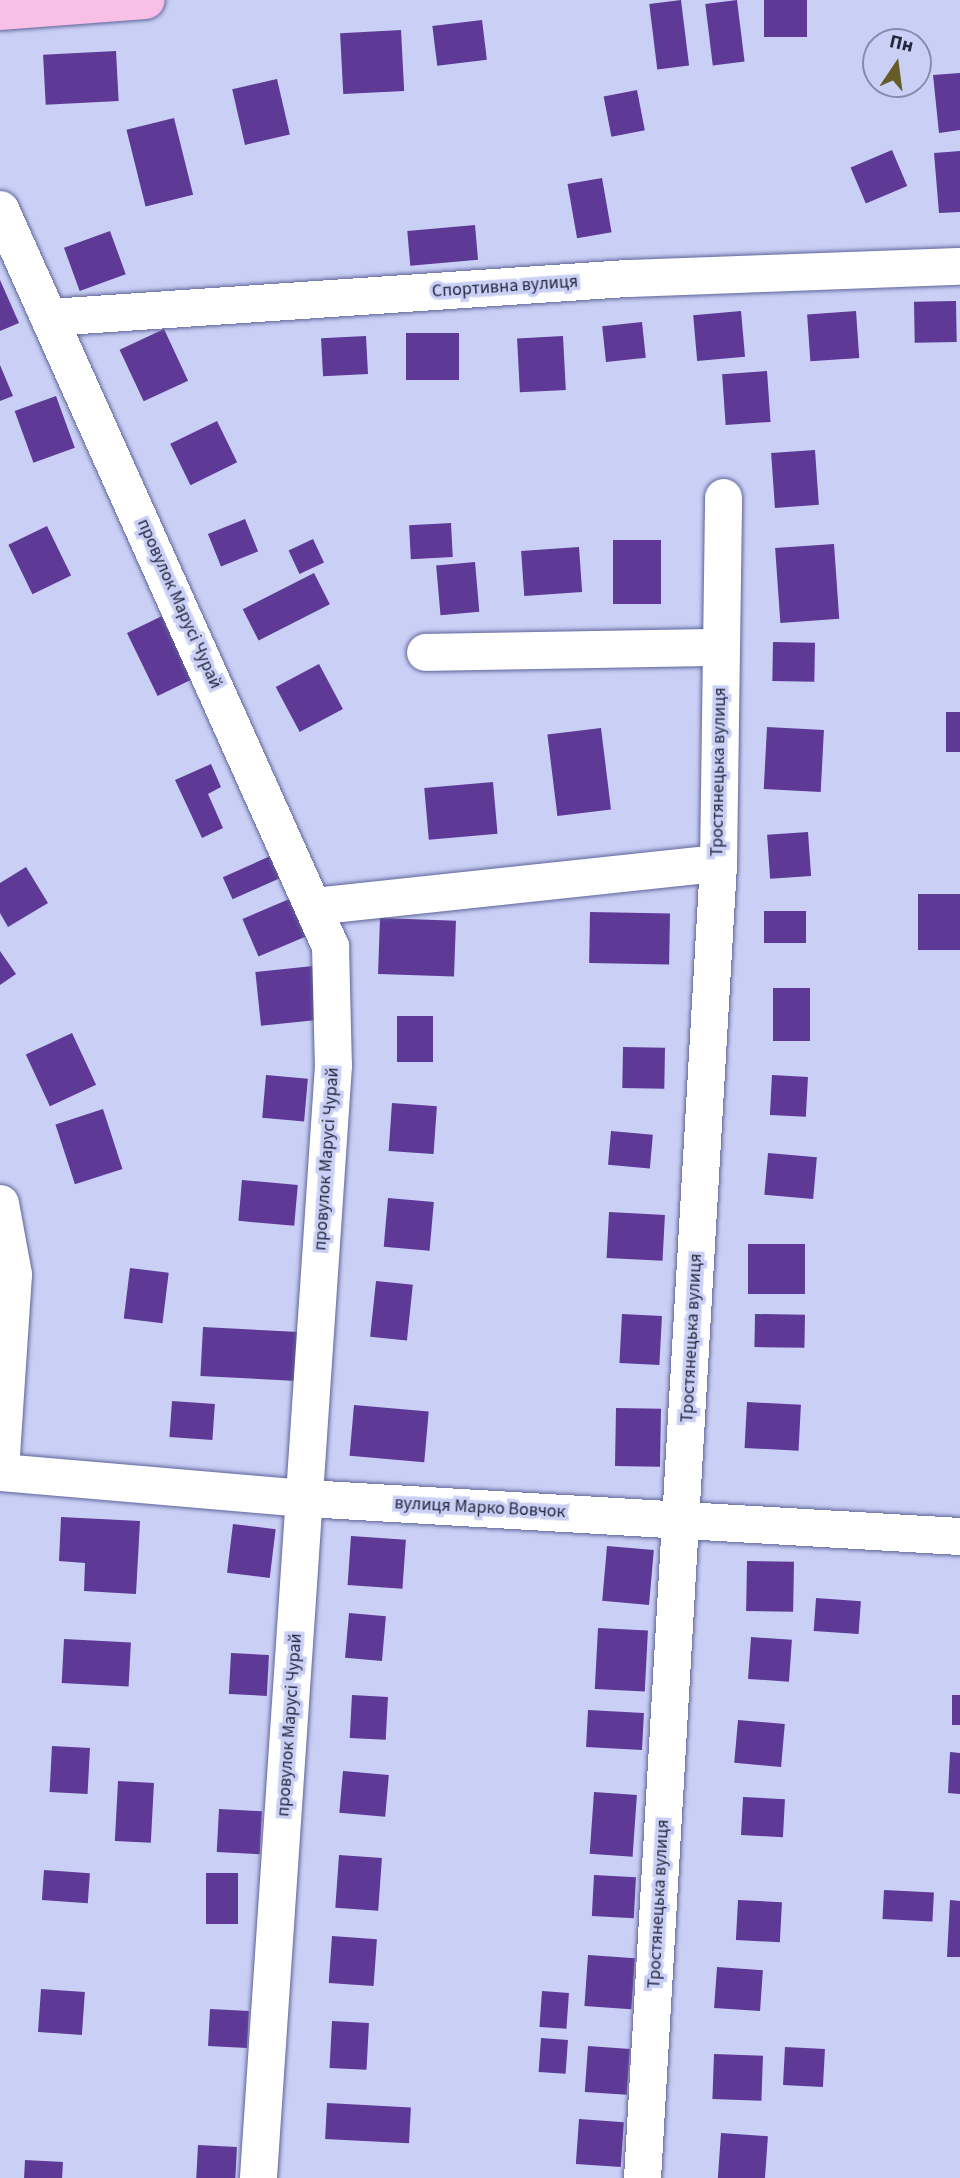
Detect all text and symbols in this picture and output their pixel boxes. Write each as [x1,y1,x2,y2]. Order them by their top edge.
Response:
north arrow [862,28,932,98]
text: Пн [887,28,916,60]
street label: Спортивна вулиця [431,271,579,303]
street label: провулок Марусі Чурай [132,516,226,692]
street label: Тростянецька вулиця [707,687,731,857]
street label: провулок Марусі Чурай [310,1067,344,1251]
street label: Тростянецька вулиця [677,1253,707,1423]
street label: вулиця Марко Вовчок [394,1493,566,1523]
street label: провулок Марусі Чурай [273,1633,307,1817]
street label: Тростянецька вулиця [644,1819,674,1989]

